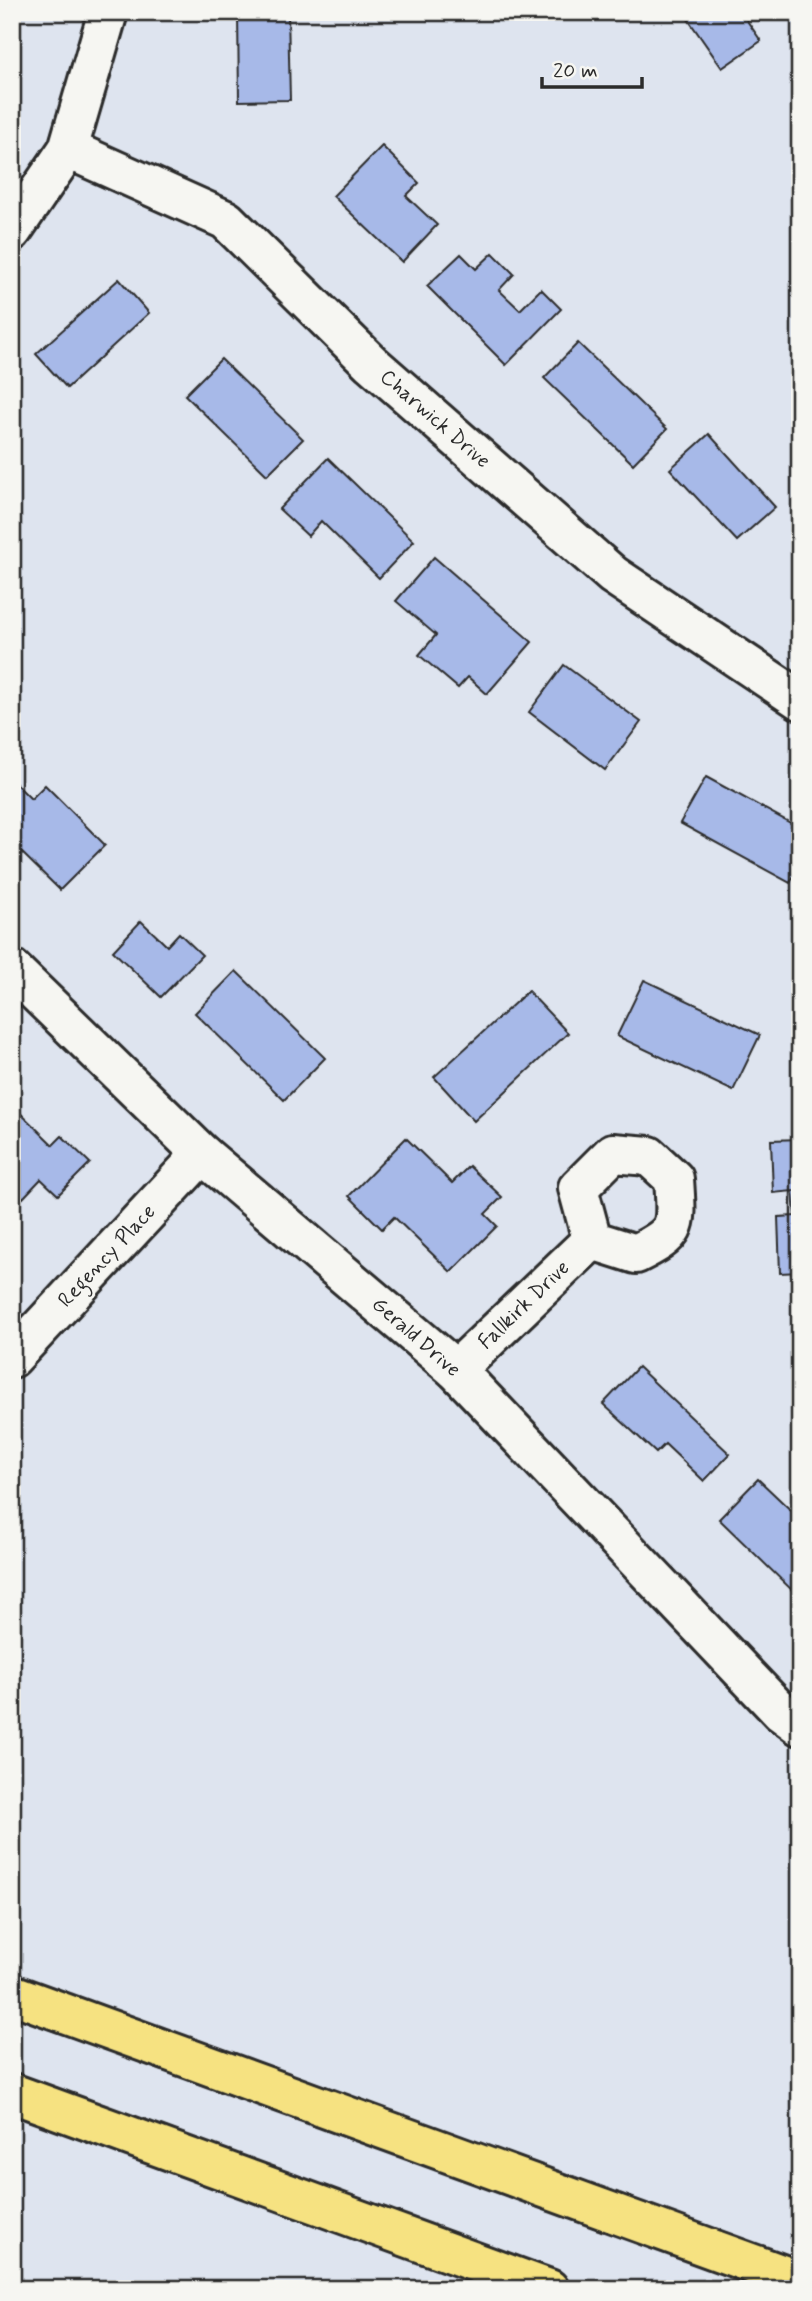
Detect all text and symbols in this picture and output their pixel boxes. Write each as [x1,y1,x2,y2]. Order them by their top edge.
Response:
scale bar [542,46,642,90]
text: 20 m [553,57,598,85]
street label: Charwick Drive [374,363,496,475]
street label: Regency Place [52,1198,164,1315]
street label: Fallkirk Drive [472,1254,576,1356]
street label: Gerald Drive [366,1291,466,1383]

